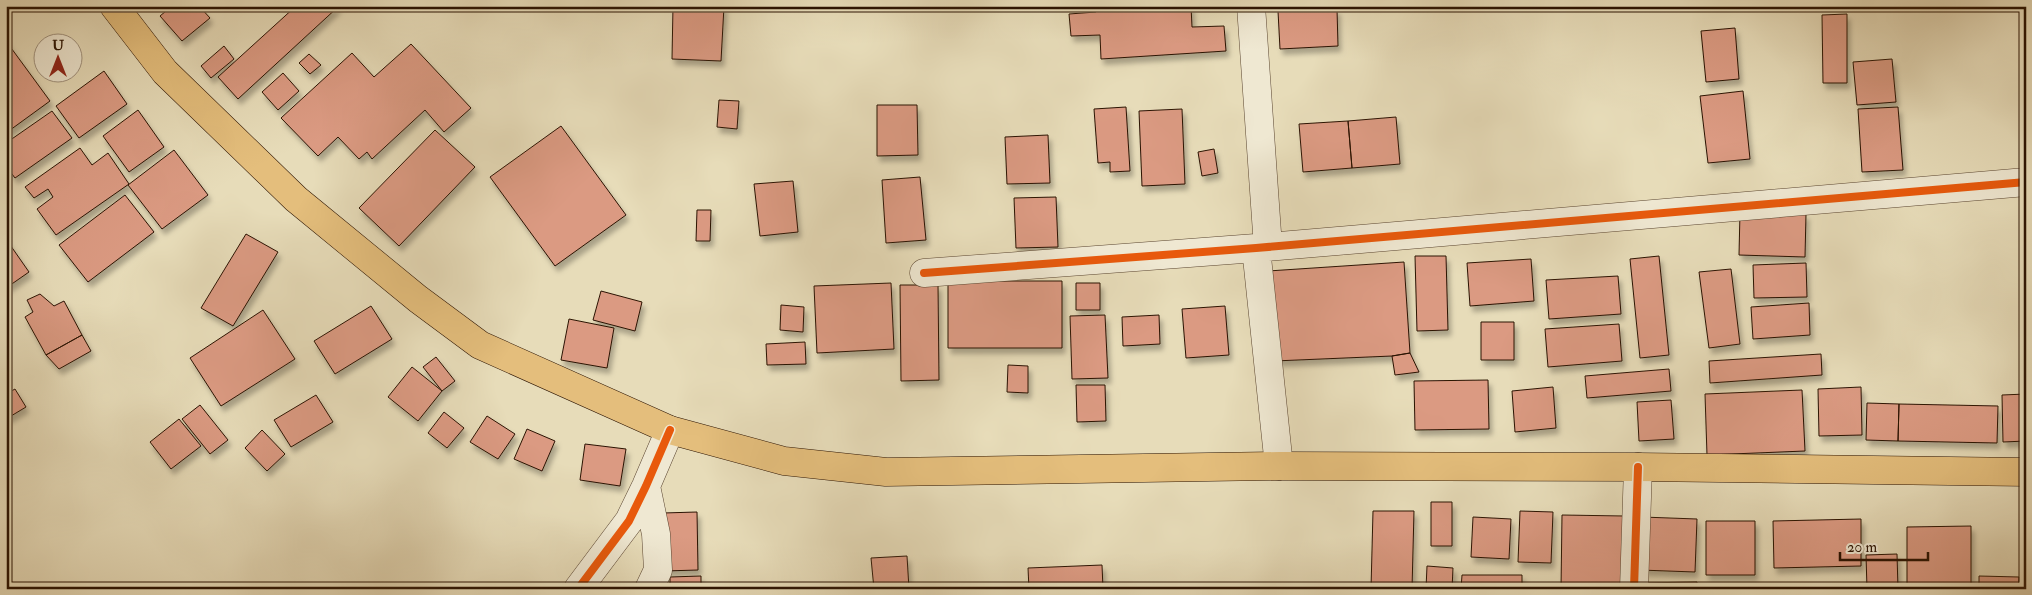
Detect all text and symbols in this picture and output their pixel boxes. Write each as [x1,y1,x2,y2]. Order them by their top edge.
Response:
north arrow [32,32,82,82]
text: U [52,37,64,54]
scale bar [1840,530,1927,562]
text: 20 m [1847,538,1877,557]

